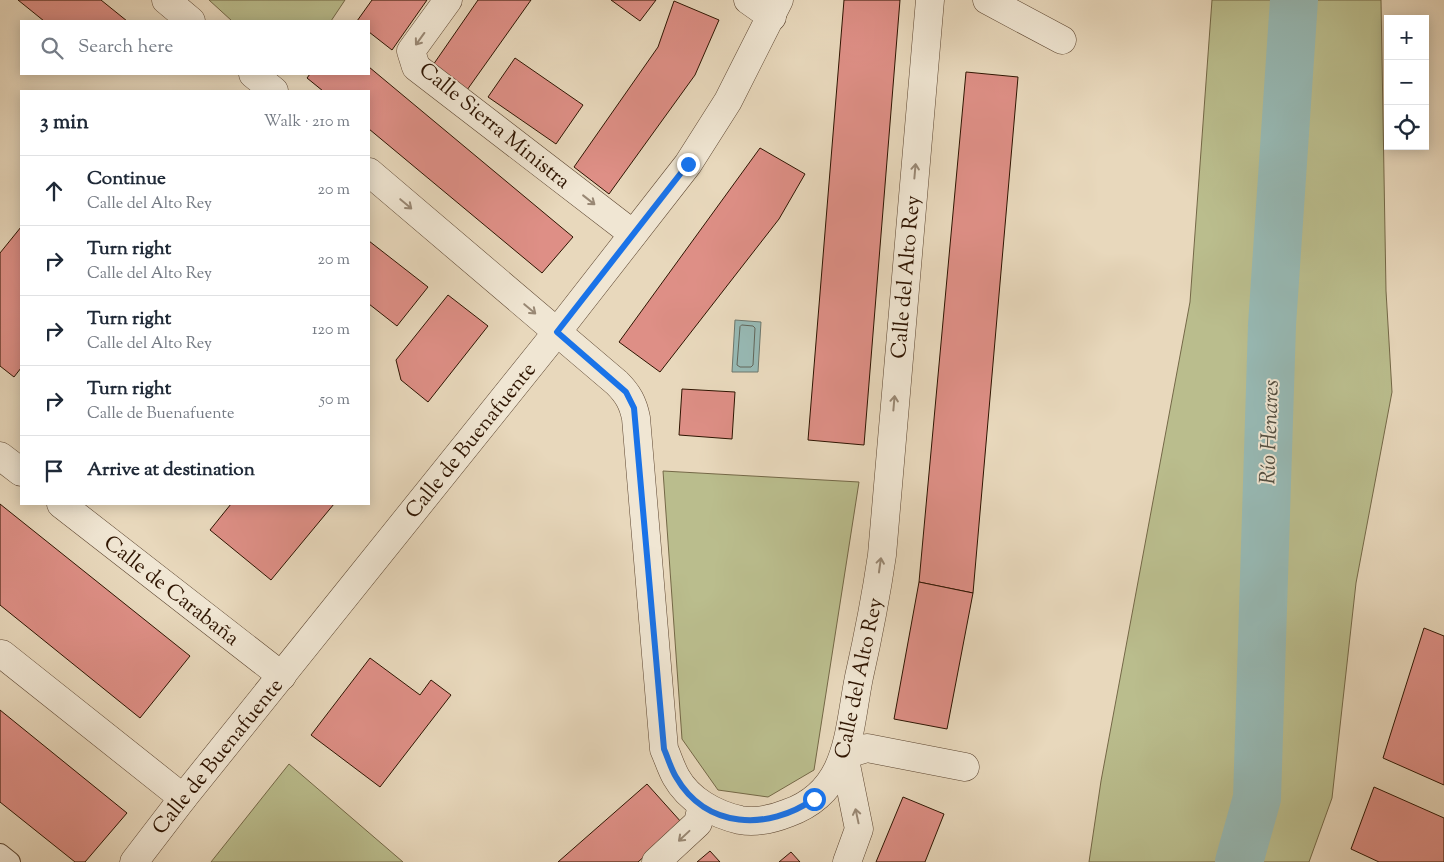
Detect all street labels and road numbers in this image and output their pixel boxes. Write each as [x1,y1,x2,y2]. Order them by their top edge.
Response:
street label: Calle Sierra Ministra [412,56,576,197]
street label: Calle del Alto Rey [885,194,929,360]
street label: Calle de Buenafuente [399,357,544,526]
street label: Calle de Carabaña [97,529,245,654]
street label: Calle del Alto Rey [828,595,892,762]
street label: Calle de Buenafuente [146,673,291,842]

